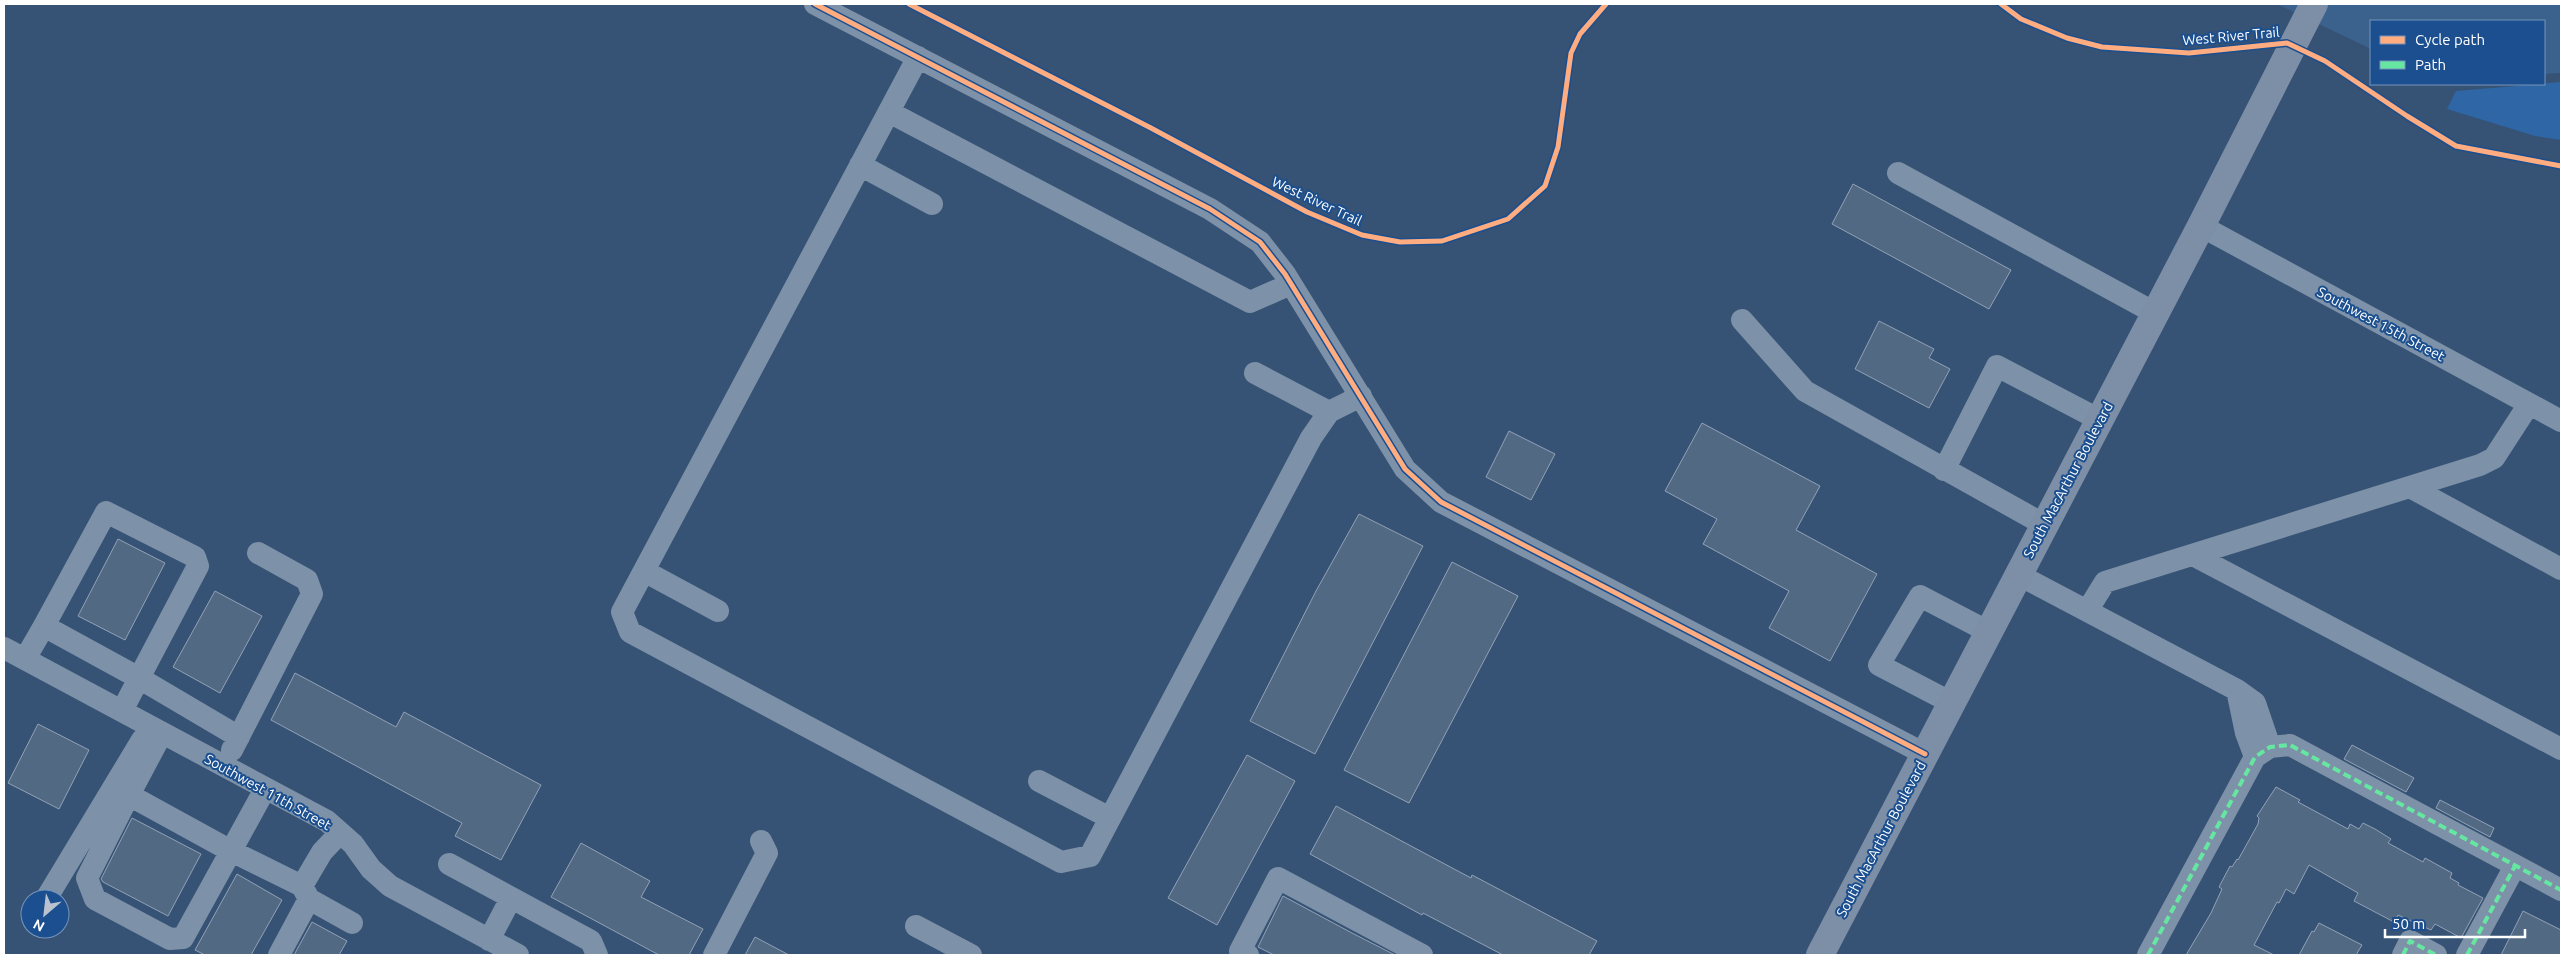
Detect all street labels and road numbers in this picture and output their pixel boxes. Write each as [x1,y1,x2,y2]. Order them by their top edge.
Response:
street label: West River Trail [2182,24,2280,48]
street label: West River Trail [1270,173,1365,229]
street label: Southwest 15th Street [2315,284,2448,365]
street label: South MacArthur Boulevard [2020,399,2116,561]
street label: Southwest 11th Street [202,751,334,834]
street label: South MacArthur Boulevard [1833,758,1929,920]

